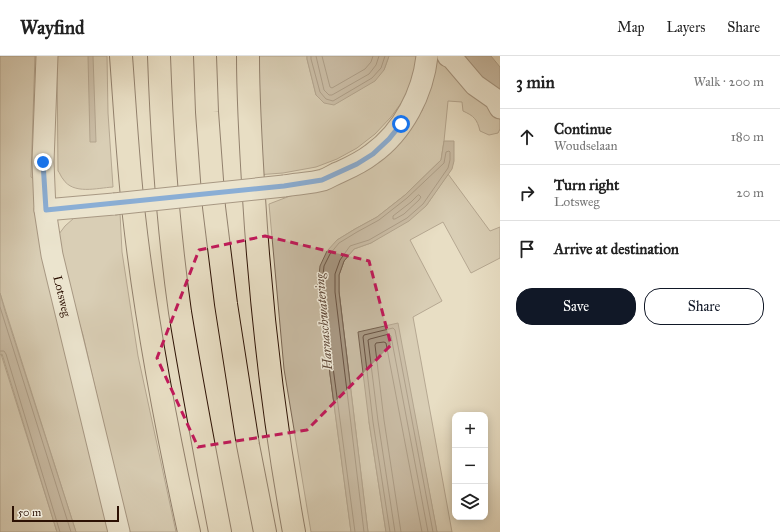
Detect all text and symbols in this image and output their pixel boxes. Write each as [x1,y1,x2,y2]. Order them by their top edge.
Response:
text: Wayfind [20,16,85,39]
text: Map [617,19,645,36]
text: Layers [667,19,705,36]
text: Share [727,19,760,36]
text: 3 min [516,72,555,93]
text: Walk · 200 m [694,74,764,90]
route start [392,115,410,133]
text: Continue [554,120,612,138]
icon: ahead [516,126,538,148]
text: 180 m [731,129,764,145]
text: Woudselaan [554,138,618,154]
route end [34,153,52,171]
text: Turn right [554,176,619,194]
icon: right [516,182,538,204]
text: 20 m [736,185,764,201]
text: Lotsweg [554,194,599,210]
icon: arrive [516,238,538,260]
text: Arrive at destination [554,240,679,258]
water label: Harnaschwatering [312,272,336,372]
street label: Lotsweg [50,274,74,319]
button: Save [516,288,636,325]
button: Share [644,288,764,325]
map controls [452,412,488,520]
button: + [452,412,488,448]
button: − [452,448,488,484]
button: layers [452,484,488,520]
scale bar [12,504,119,523]
text: 50 m [18,506,41,519]

